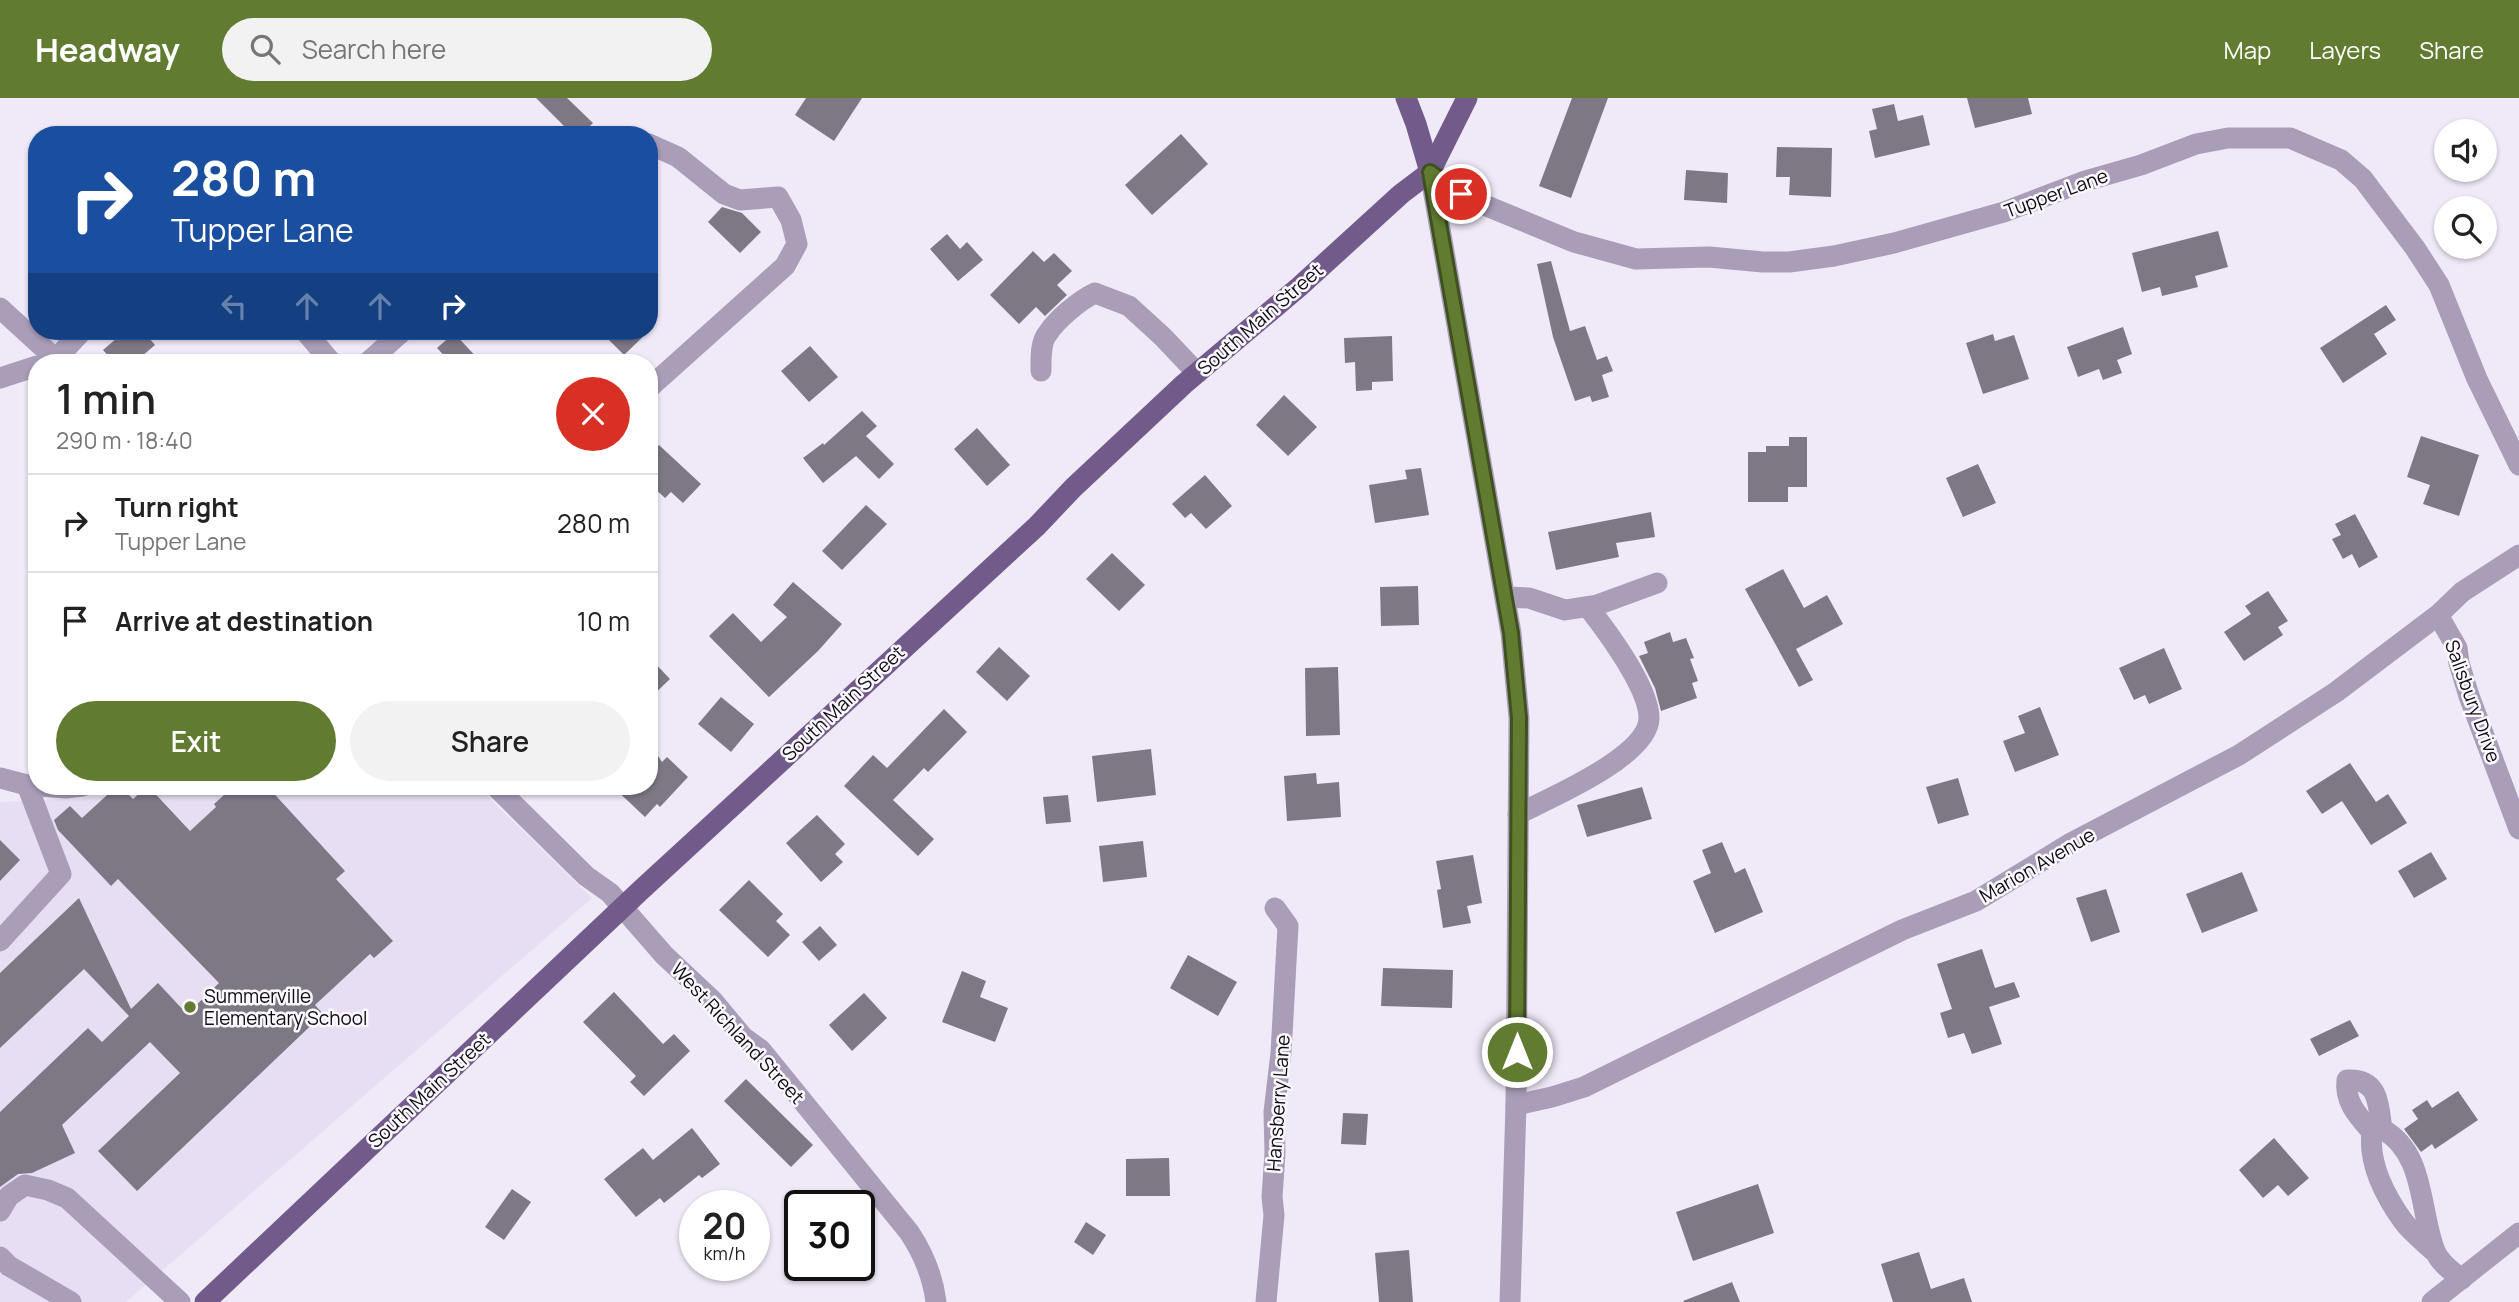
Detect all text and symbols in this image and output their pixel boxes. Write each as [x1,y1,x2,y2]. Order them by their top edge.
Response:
search box [222,18,712,81]
text: Headway [35,27,180,72]
icon: search [246,30,284,68]
text: Search here [302,31,446,67]
text: Map [2224,33,2271,66]
text: Layers [2309,33,2381,66]
text: Share [2419,33,2484,66]
map controls [2434,119,2497,259]
button: sound [2434,119,2497,182]
text: 280 m [171,144,316,211]
icon: right [56,154,147,245]
street label: Tupper Lane [2001,162,2111,224]
pin [1431,164,1491,224]
icon: arrive [1442,175,1480,213]
button: search [2434,196,2497,259]
text: Tupper Lane [171,208,354,252]
street label: South Main Street [1192,257,1328,381]
icon: left [215,287,253,325]
icon: ahead [288,287,326,325]
icon: ahead [361,287,399,325]
icon: right [434,287,472,325]
text: 1 min [56,369,156,427]
button: close [556,377,630,451]
text: 290 m · 18:40 [56,424,193,456]
text: Turn right [115,489,239,525]
icon: right [56,504,94,542]
text: 280 m [557,505,630,541]
text: Tupper Lane [115,525,246,557]
icon: arrive [56,602,94,640]
text: Arrive at destination [115,603,373,639]
text: 10 m [577,603,630,639]
street label: Salisbury Drive [2439,636,2507,766]
street label: South Main Street [776,639,910,767]
button: Exit [56,701,336,781]
button: Share [350,701,630,781]
street label: Marion Avenue [1975,821,2099,909]
street label: West Richland Street [666,957,810,1109]
place label: Summerville Elementary School [204,983,367,1031]
marker: Summerville Elementary School [182,999,198,1015]
position arrow [1480,1015,1554,1089]
street label: South Main Street [362,1026,496,1154]
street label: Hansberry Lane [1260,1034,1296,1172]
speed limit sign: 30 [784,1190,875,1281]
text: 20 [703,1202,746,1250]
text: km/h [704,1241,745,1265]

